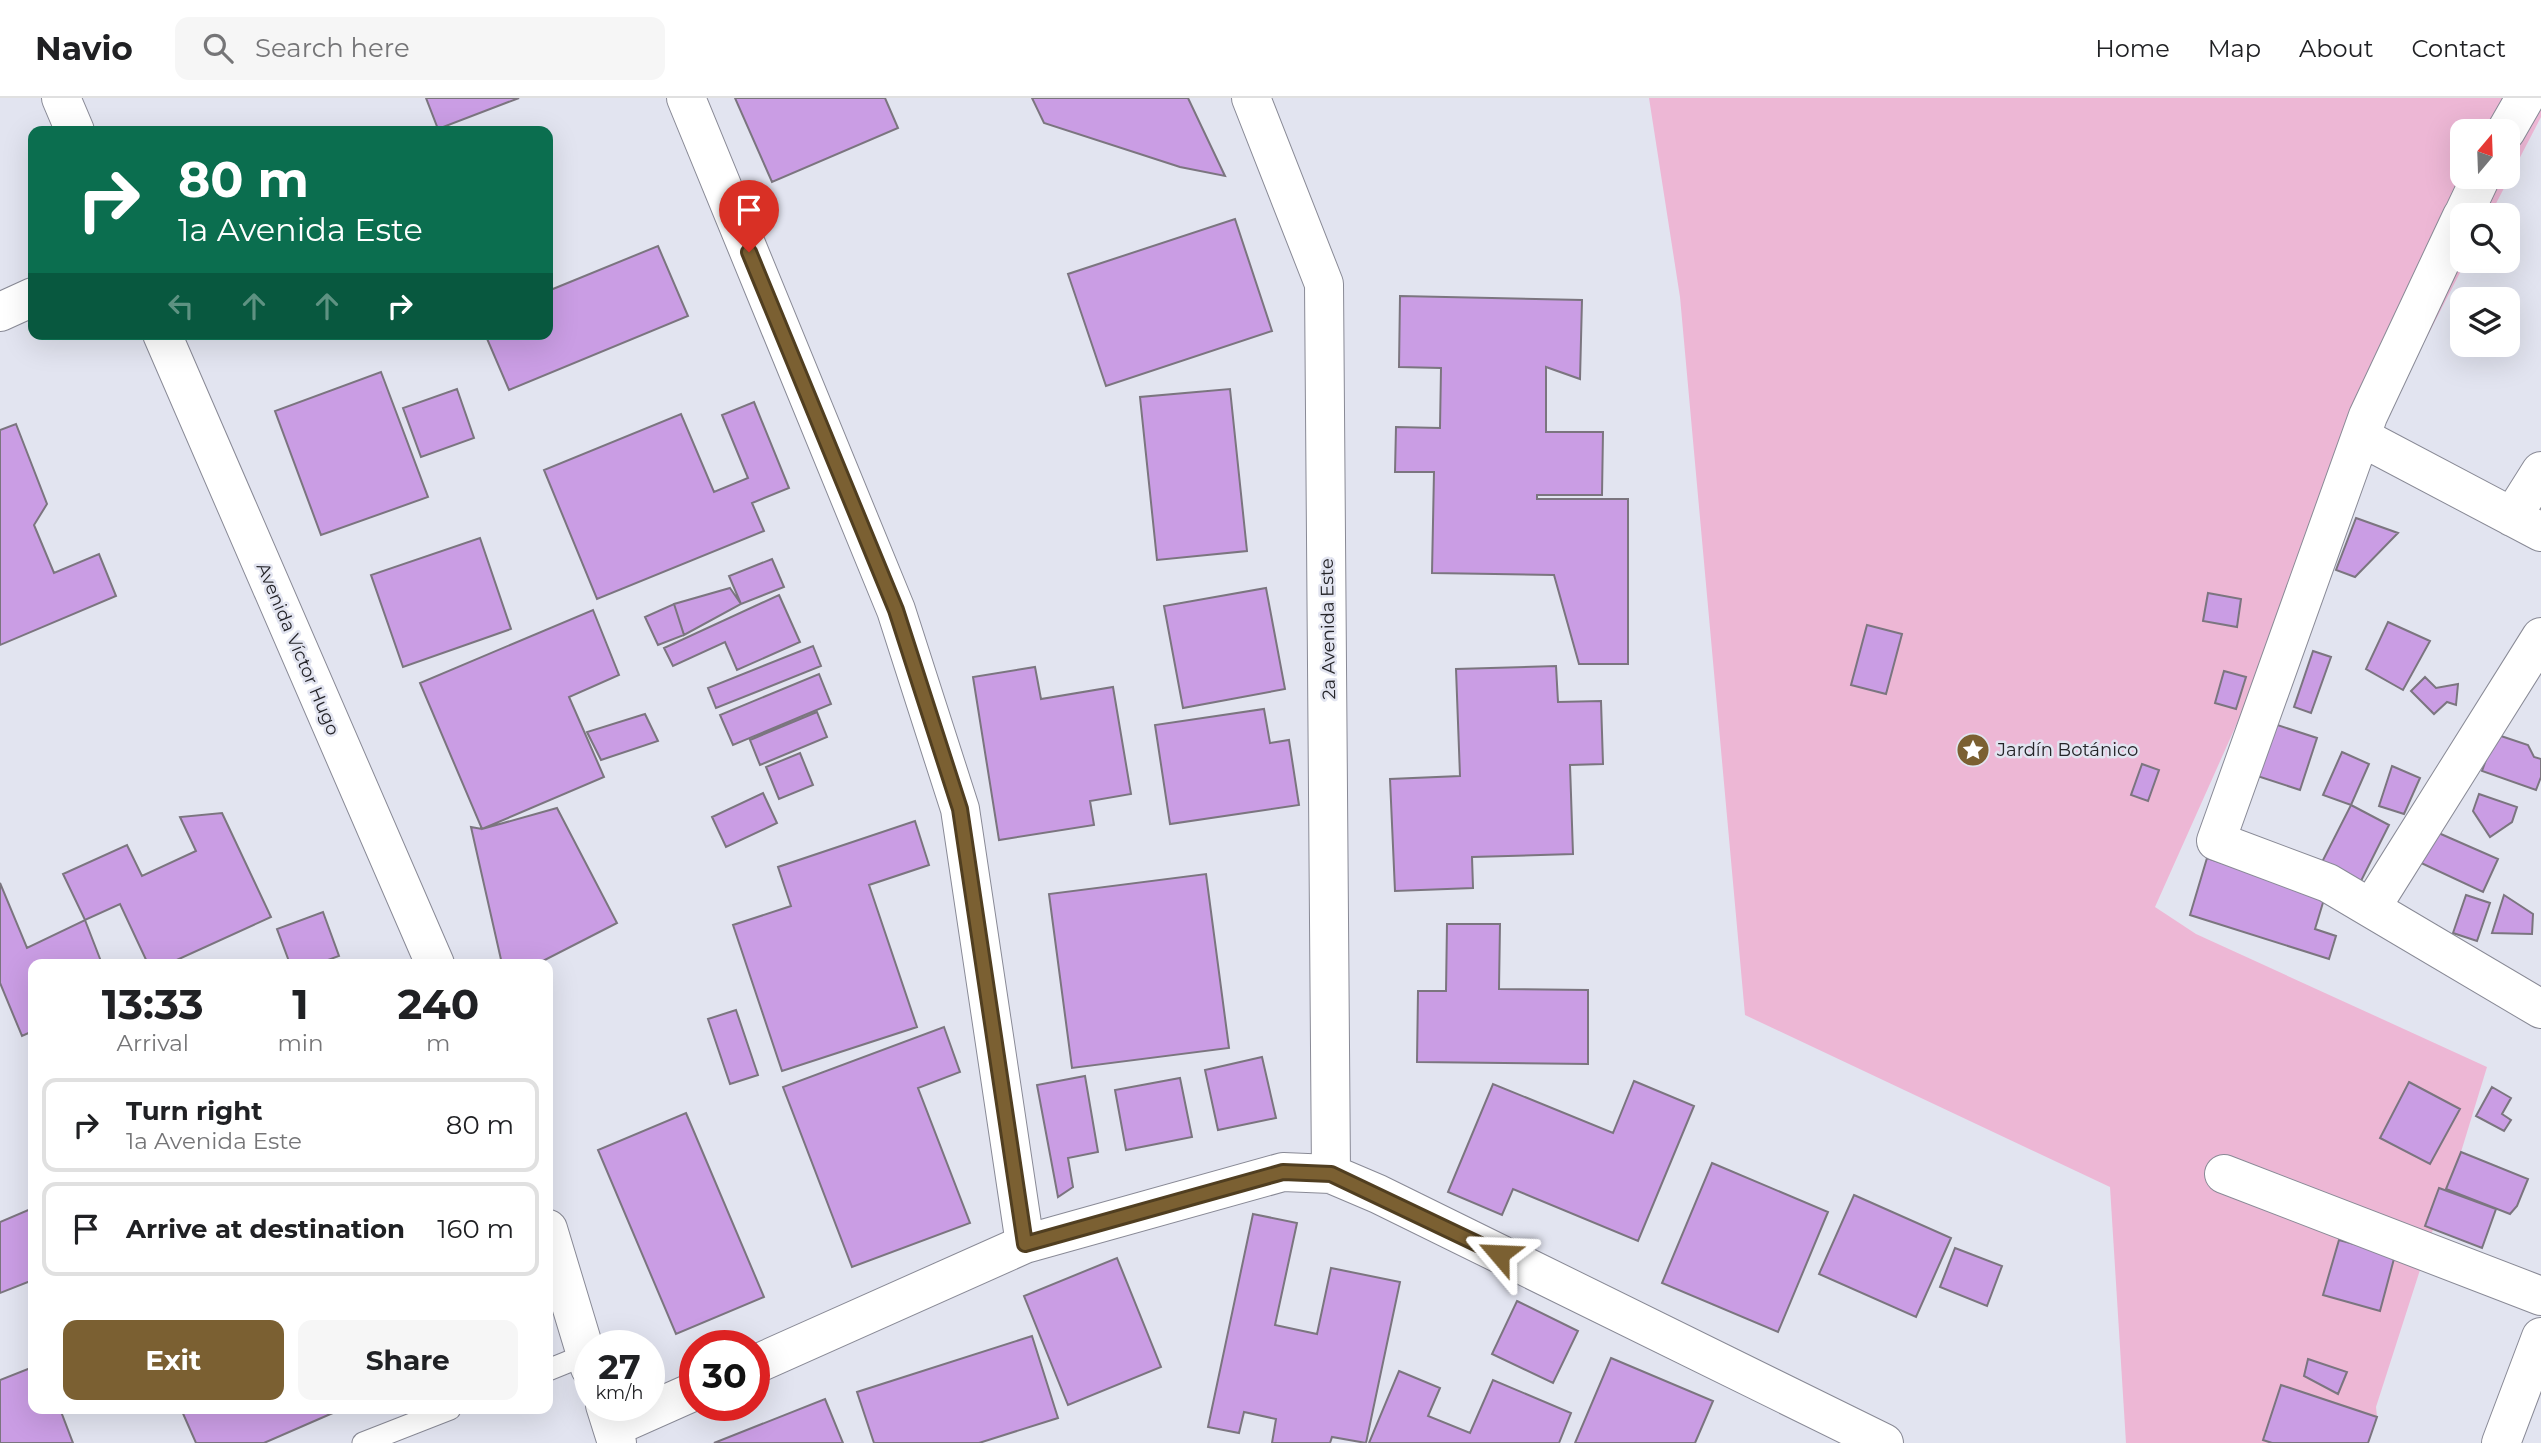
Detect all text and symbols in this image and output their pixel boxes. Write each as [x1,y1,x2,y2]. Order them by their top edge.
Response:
search box [175,17,665,80]
text: Navio [35,28,133,68]
icon: search [199,29,237,67]
text: Search here [255,32,410,64]
text: Home [2095,34,2170,63]
text: Map [2208,34,2261,63]
text: About [2299,34,2373,63]
text: Contact [2411,34,2506,63]
north arrow [2450,119,2520,189]
map controls [2450,119,2520,357]
text: 80 m [178,150,309,209]
icon: right [63,154,154,245]
pin [719,180,779,252]
icon: arrive [730,191,768,229]
button: search [2450,203,2520,273]
text: 1a Avenida Este [178,210,423,249]
icon: left [162,287,200,325]
icon: ahead [235,287,273,325]
icon: ahead [308,287,346,325]
icon: right [381,287,419,325]
button: layers [2450,287,2520,357]
street label: 2a Avenida Este [1316,558,1340,700]
street label: Avenida Víctor Hugo [252,559,344,739]
place icon: Jardín Botánico [1954,731,1992,769]
place label: Jardín Botánico [1996,739,2138,761]
text: 13:33 [102,978,204,1030]
text: 1 [292,978,309,1030]
text: 240 [397,978,479,1030]
text: Arrival [116,1029,189,1057]
text: min [277,1029,324,1057]
text: m [426,1029,451,1057]
text: Turn right [126,1095,262,1127]
icon: right [67,1106,105,1144]
text: 80 m [446,1109,514,1141]
text: 1a Avenida Este [126,1127,302,1155]
icon: arrive [67,1210,105,1248]
text: Arrive at destination [126,1213,405,1245]
text: 160 m [437,1213,514,1245]
position arrow [1462,1217,1536,1291]
button: Exit [63,1320,284,1400]
button: Share [298,1320,518,1400]
speed limit sign: 30 [679,1330,770,1421]
text: 27 [598,1345,641,1388]
text: km/h [595,1382,644,1404]

